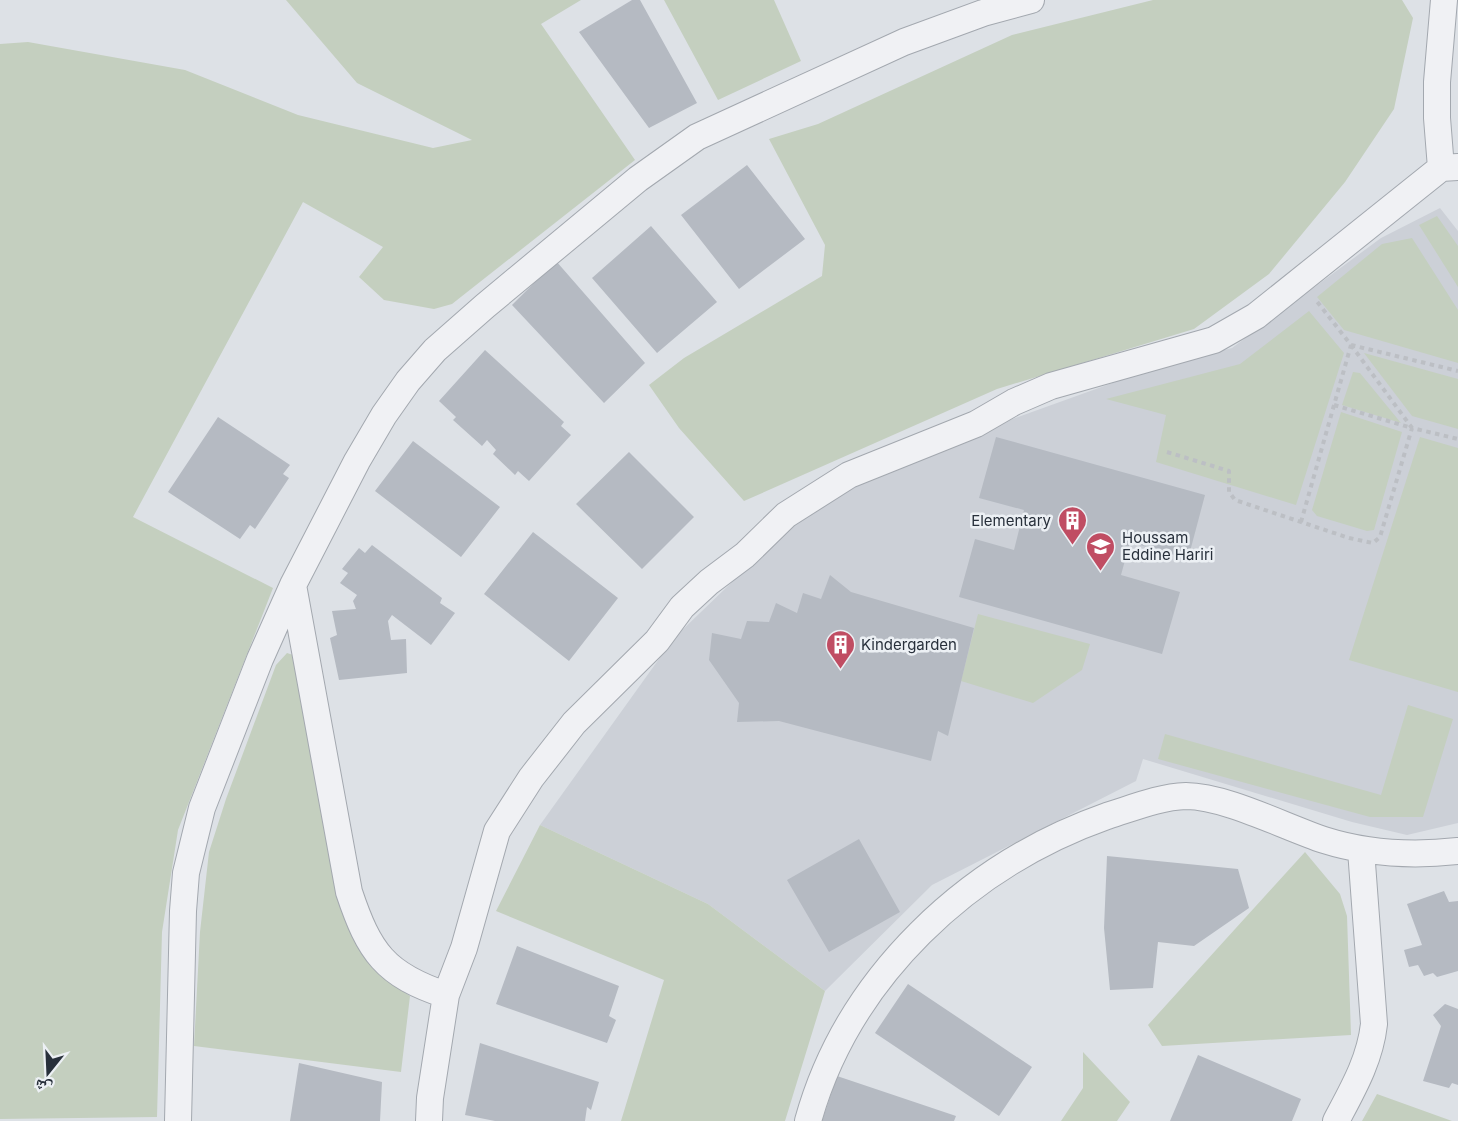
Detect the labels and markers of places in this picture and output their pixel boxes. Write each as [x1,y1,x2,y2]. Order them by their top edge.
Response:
building icon: Elementary [1056,504,1088,546]
place label: Elementary [971,511,1052,530]
place label: Houssam Eddine Hariri [1122,528,1213,564]
school or university icon: Houssam Eddine Hariri [1085,530,1117,572]
building icon: Kindergarden [824,628,856,670]
place label: Kindergarden [861,635,957,654]

